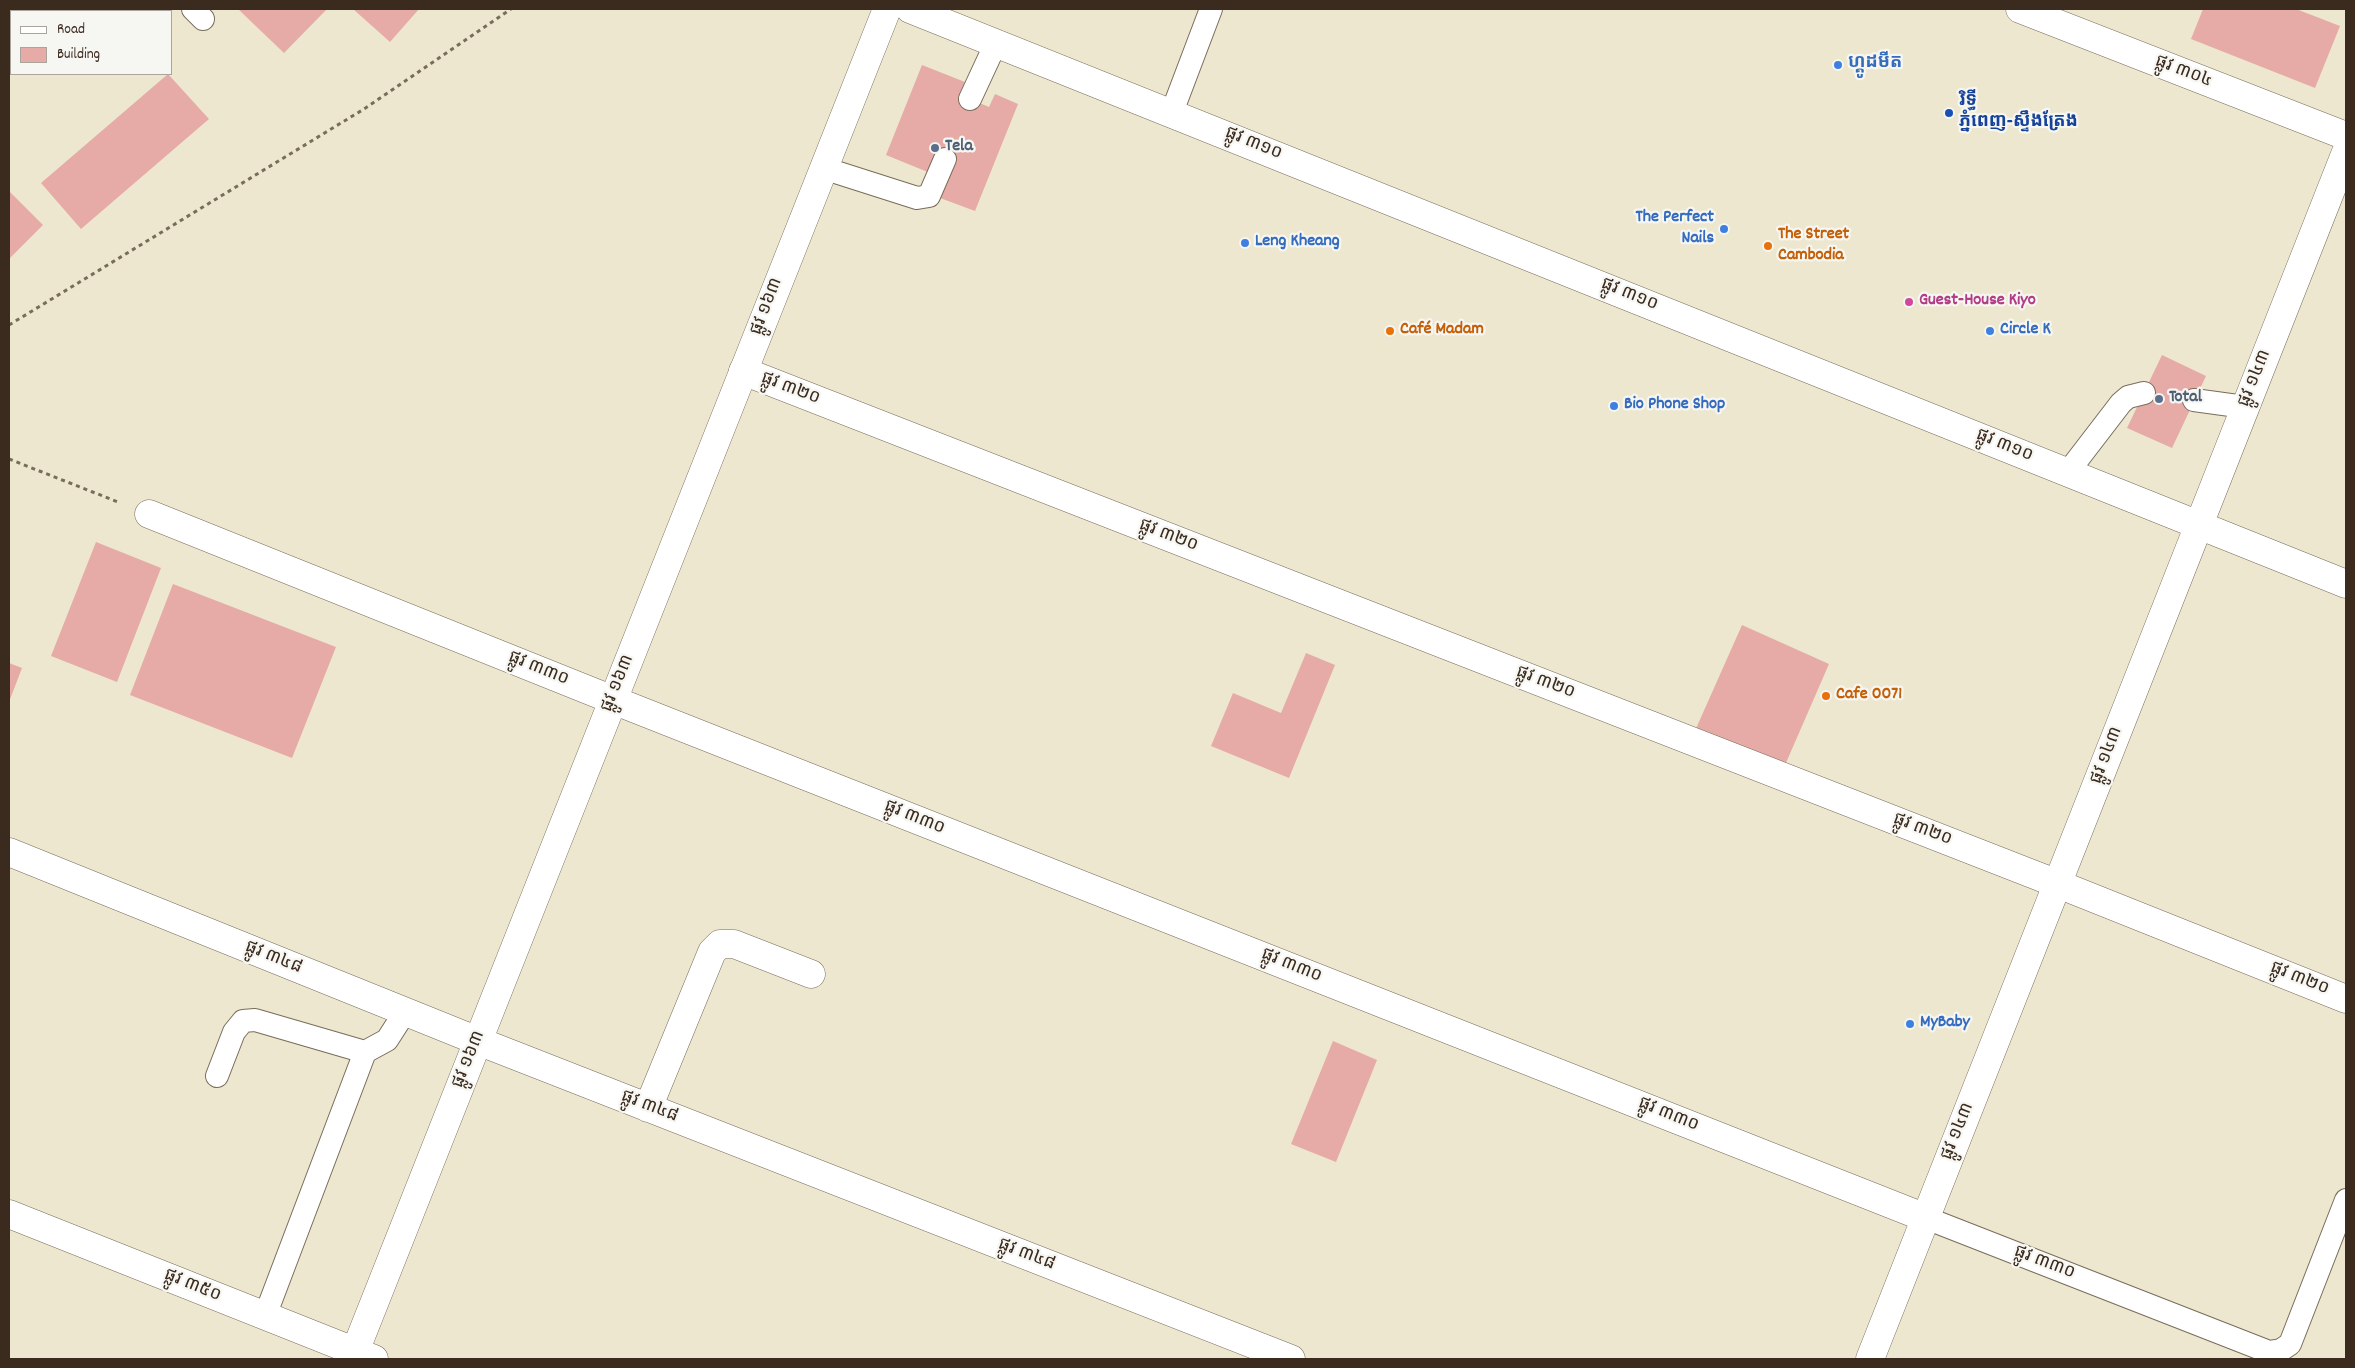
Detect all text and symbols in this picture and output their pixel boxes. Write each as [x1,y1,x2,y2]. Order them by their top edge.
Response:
legend [10,10,172,75]
text: Road [57,19,85,41]
text: Building [57,44,100,66]
street label: ផ្លូវ ៣០៤ [2151,52,2215,94]
place label: ហ្គូដមីត [1848,54,1902,76]
marker: ហ្គូដមីត [1832,59,1844,71]
place label: រិទ្ធី ភ្នំពេញ-ស្ទឹងត្រែង [1959,92,2078,134]
marker: រិទ្ធី ភ្នំពេញ-ស្ទឹងត្រែង [1943,107,1955,119]
street label: ផ្លូវ ៣១០ [1221,124,1285,166]
place label: Tela [945,137,973,159]
marker: Tela [929,142,941,154]
place label: The Perfect Nails [1636,208,1714,250]
marker: The Perfect Nails [1718,223,1730,235]
place label: The Street Cambodia [1778,225,1849,268]
place label: Leng Kheang [1255,232,1340,254]
marker: Leng Kheang [1239,237,1251,249]
marker: The Street Cambodia [1762,240,1774,252]
street label: ផ្លូវ ១៦៣ [747,275,789,339]
street label: ផ្លូវ ៣១០ [1597,275,1661,317]
place label: Guest-House Kiyo [1919,291,2036,313]
marker: Guest-House Kiyo [1903,296,1915,308]
place label: Café Madam [1400,320,1484,342]
place label: Circle K [2000,320,2051,342]
marker: Café Madam [1384,325,1396,337]
marker: Circle K [1984,325,1996,337]
street label: ផ្លូវ ១៤៣ [2235,347,2277,411]
street label: ផ្លូវ ៣២០ [757,369,823,411]
place label: Total [2169,388,2202,410]
marker: Total [2153,393,2165,405]
place label: Bio Phone Shop [1624,395,1725,417]
marker: Bio Phone Shop [1608,400,1620,412]
street label: ផ្លូវ ៣១០ [1972,426,2036,468]
street label: ផ្លូវ ៣២០ [1135,516,1201,558]
street label: ផ្លូវ ៣៣០ [504,648,572,692]
street label: ផ្លូវ ១៦៣ [598,652,640,716]
street label: ផ្លូវ ៣២០ [1512,663,1578,705]
place label: Cafe 0071 [1836,685,1902,707]
marker: Cafe 0071 [1820,690,1832,702]
street label: ផ្លូវ ១៤៣ [2087,724,2129,788]
street label: ផ្លូវ ៣៣០ [880,797,948,841]
street label: ផ្លូវ ៣២០ [1889,810,1955,852]
street label: ផ្លូវ ៣៤៨ [241,938,305,980]
street label: ផ្លូវ ៣៣០ [1257,945,1325,989]
street label: ផ្លូវ ៣២០ [2266,958,2332,1002]
place label: MyBaby [1920,1013,1970,1035]
marker: MyBaby [1904,1018,1916,1030]
street label: ផ្លូវ ១៦៣ [449,1028,491,1092]
street label: ផ្លូវ ៣៤៨ [617,1087,681,1129]
street label: ផ្លូវ ៣៣០ [1634,1094,1702,1138]
street label: ផ្លូវ ១៤៣ [1938,1100,1980,1164]
street label: ផ្លូវ ៣៤៨ [994,1235,1058,1277]
street label: ផ្លូវ ៣៣០ [2010,1242,2078,1286]
street label: ផ្លូវ ៣៥០ [160,1266,224,1308]

